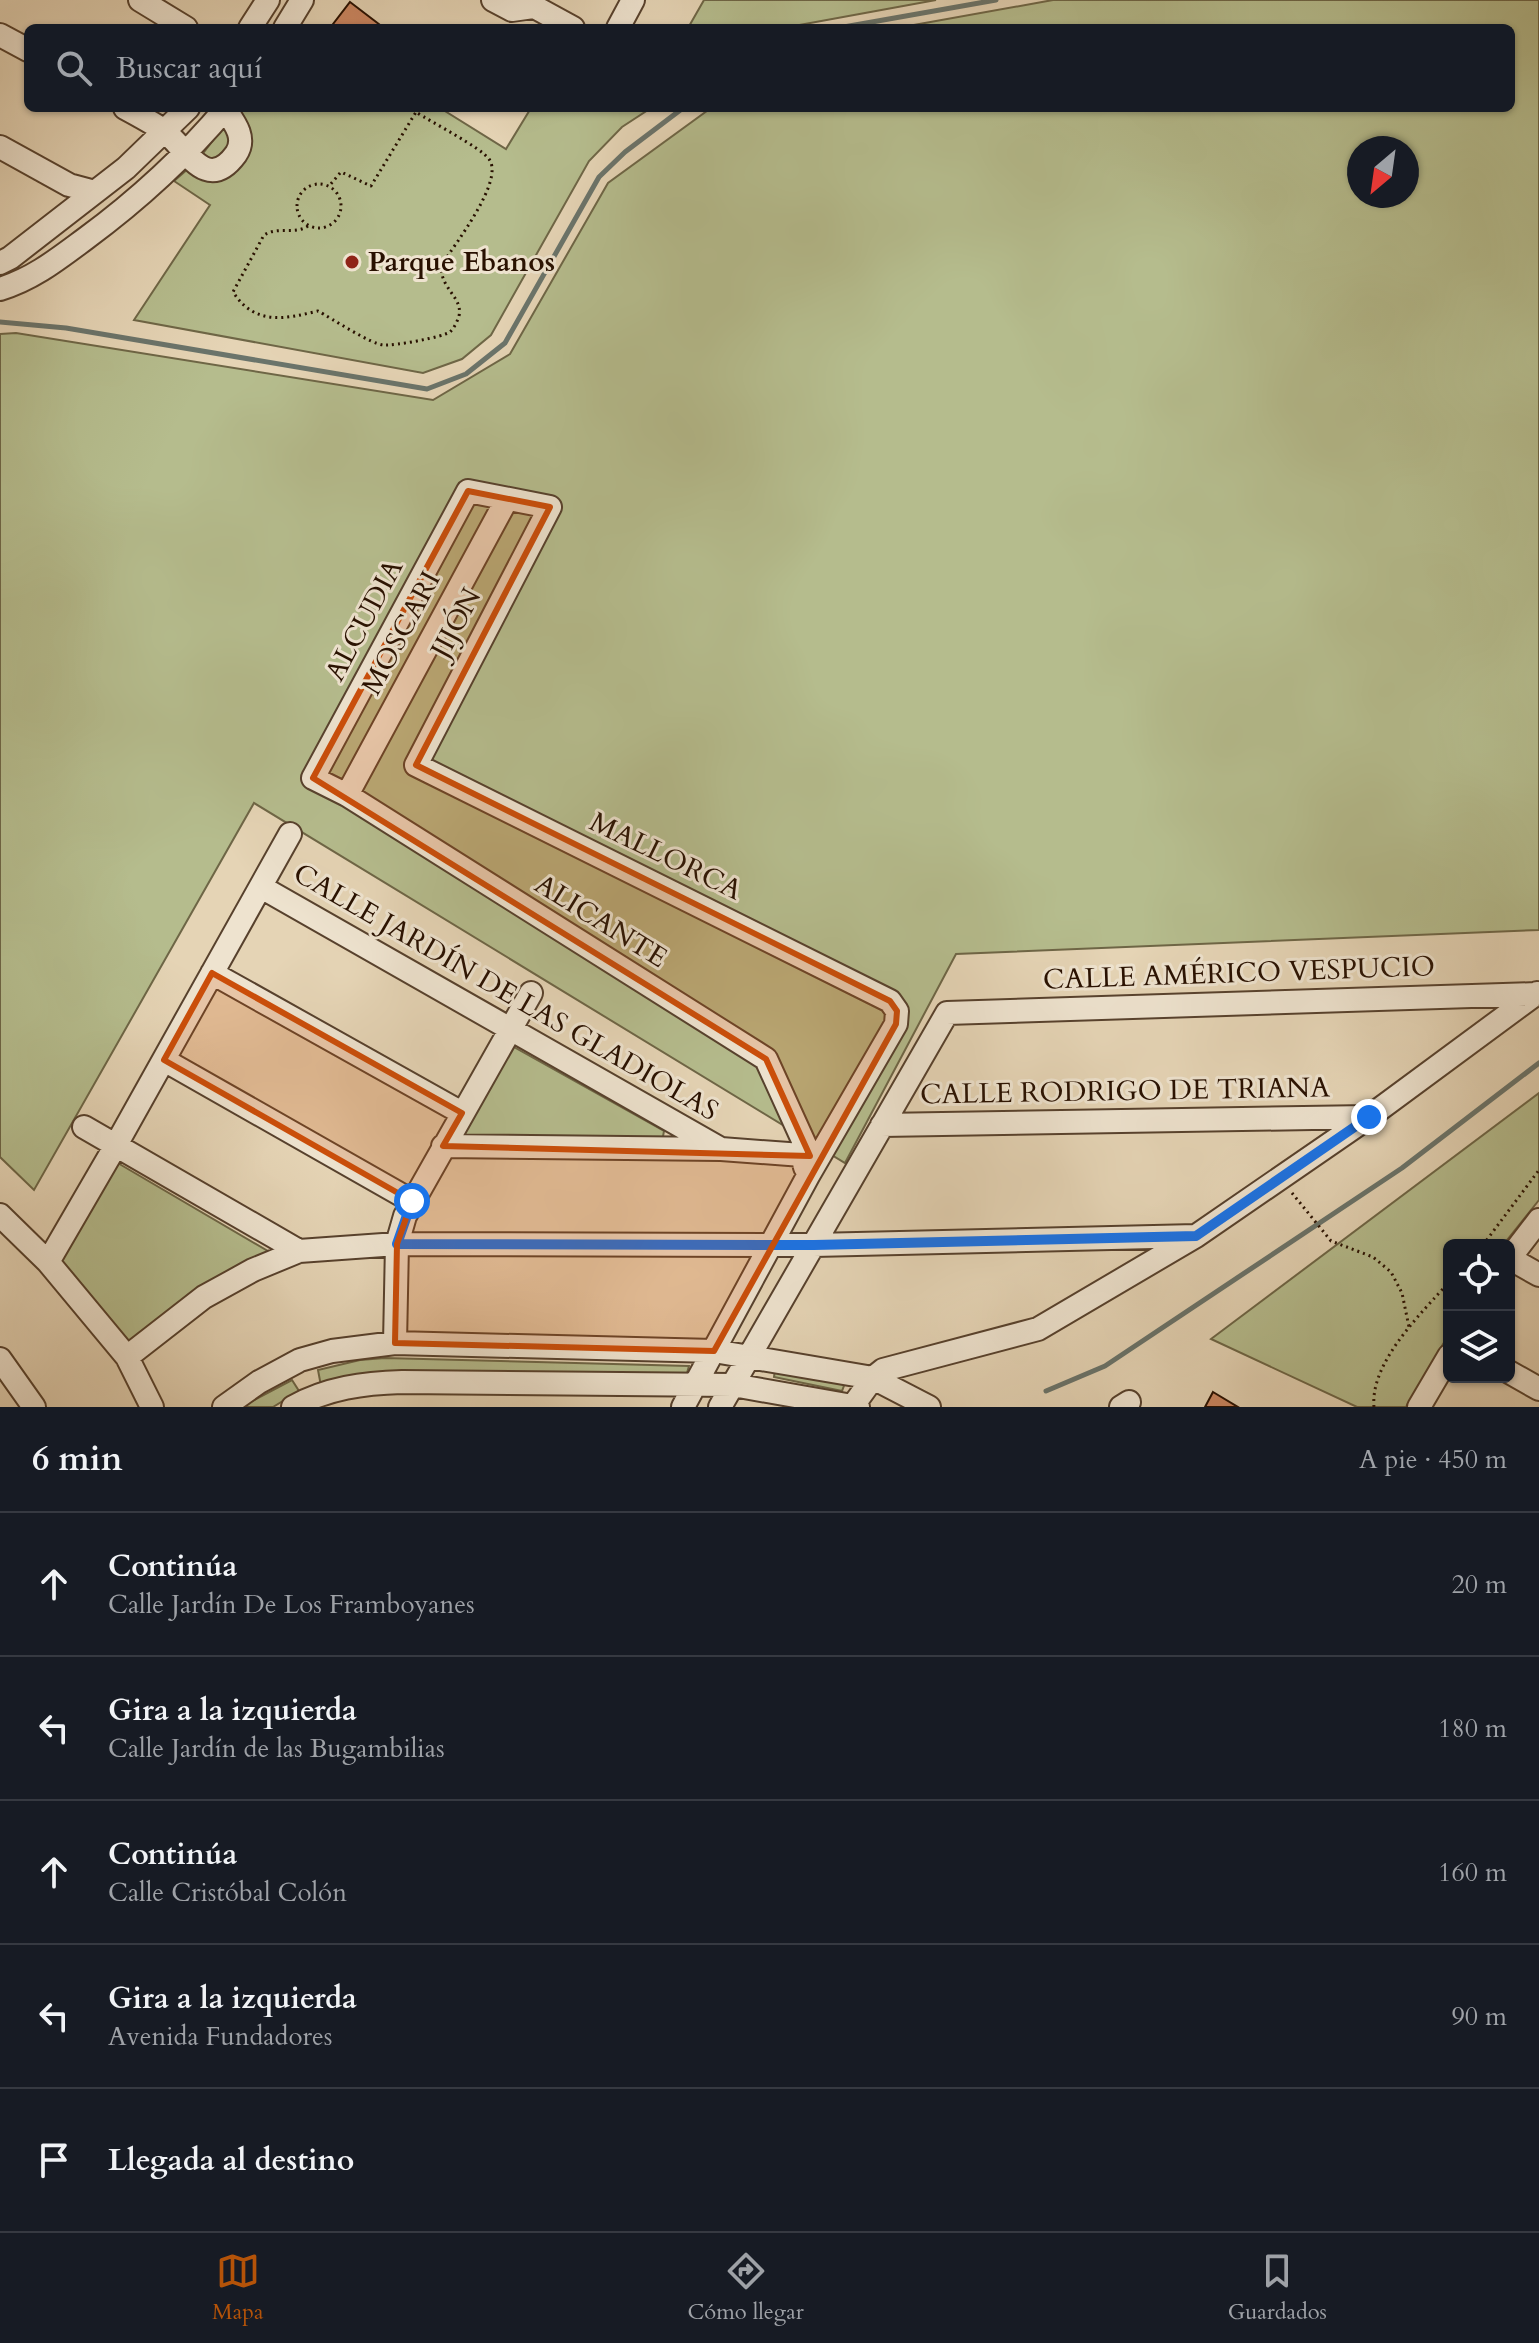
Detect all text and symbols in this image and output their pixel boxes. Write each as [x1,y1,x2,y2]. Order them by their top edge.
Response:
search box [24,24,1515,112]
icon: search [52,46,96,90]
text: Buscar aquí [116,48,262,89]
north arrow [1347,136,1419,208]
place label: Parque Ebanos [368,243,555,281]
marker: Parque Ebanos [343,253,361,271]
street label: ALCUDIA [316,552,412,688]
street label: MOSCARI [353,565,449,701]
street label: JIJÓN [420,581,490,668]
street label: MALLORCA [583,803,749,909]
street label: CALLE JARDÍN DE LAS GLADIOLAS [287,854,725,1130]
street label: ALICANTE [528,865,674,977]
street label: CALLE AMÉRICO VESPUCIO [1042,947,1436,999]
street label: CALLE RODRIGO DE TRIANA [920,1068,1330,1114]
route end [1351,1099,1387,1135]
route start [394,1183,430,1219]
map controls [1443,1239,1515,1383]
button: locate [1443,1239,1515,1311]
button: layers [1443,1311,1515,1383]
text: 6 min [32,1436,123,1482]
text: A pie · 450 m [1359,1442,1507,1477]
text: Continúa [108,1546,238,1587]
icon: ahead [32,1562,76,1606]
text: 20 m [1451,1567,1507,1602]
text: Calle Jardín De Los Framboyanes [108,1587,475,1622]
text: Gira a la izquierda [108,1690,357,1731]
icon: left [32,1706,76,1750]
text: 180 m [1438,1711,1507,1746]
text: Calle Jardín de las Bugambilias [108,1731,445,1766]
text: Continúa [108,1834,238,1875]
icon: ahead [32,1850,76,1894]
text: 160 m [1438,1855,1507,1890]
text: Calle Cristóbal Colón [108,1875,347,1910]
text: Gira a la izquierda [108,1978,357,2019]
icon: left [32,1994,76,2038]
text: 90 m [1451,1999,1507,2034]
text: Avenida Fundadores [108,2019,332,2054]
icon: arrive [32,2138,76,2182]
text: Llegada al destino [108,2140,354,2181]
tab: Mapa [212,2249,263,2327]
tab: Cómo llegar [688,2249,804,2327]
tab: Guardados [1228,2249,1327,2327]

